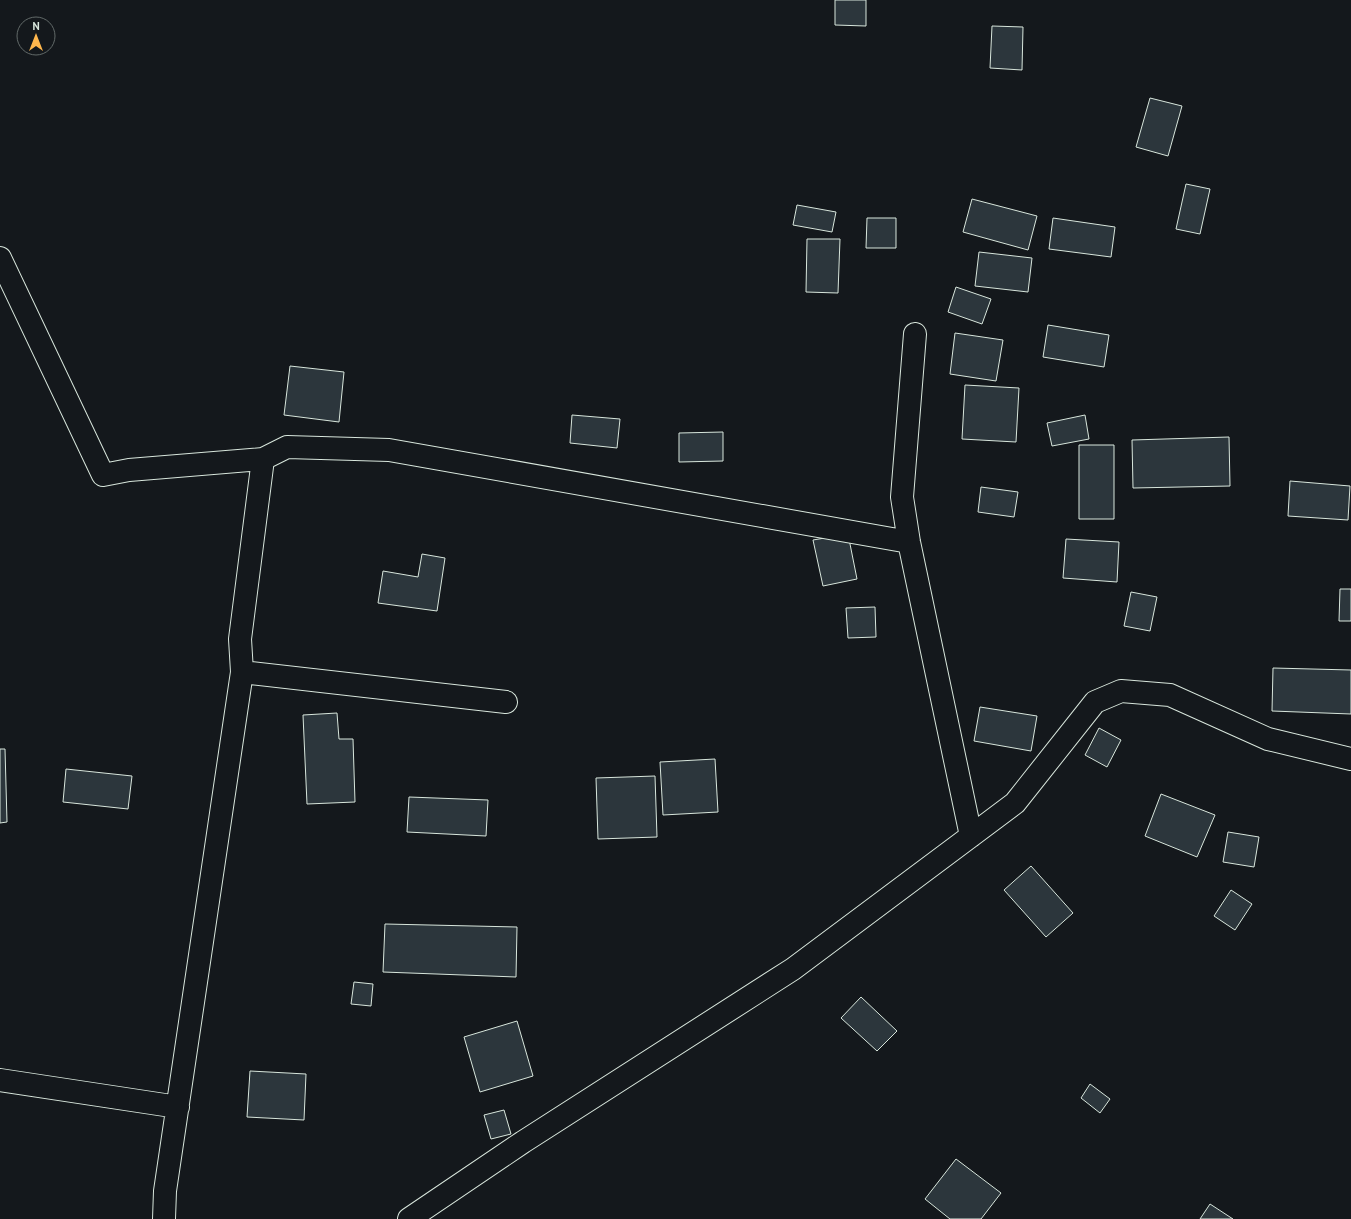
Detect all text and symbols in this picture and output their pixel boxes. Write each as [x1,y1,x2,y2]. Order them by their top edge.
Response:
north arrow [16,16,56,56]
text: N [32,19,40,33]

